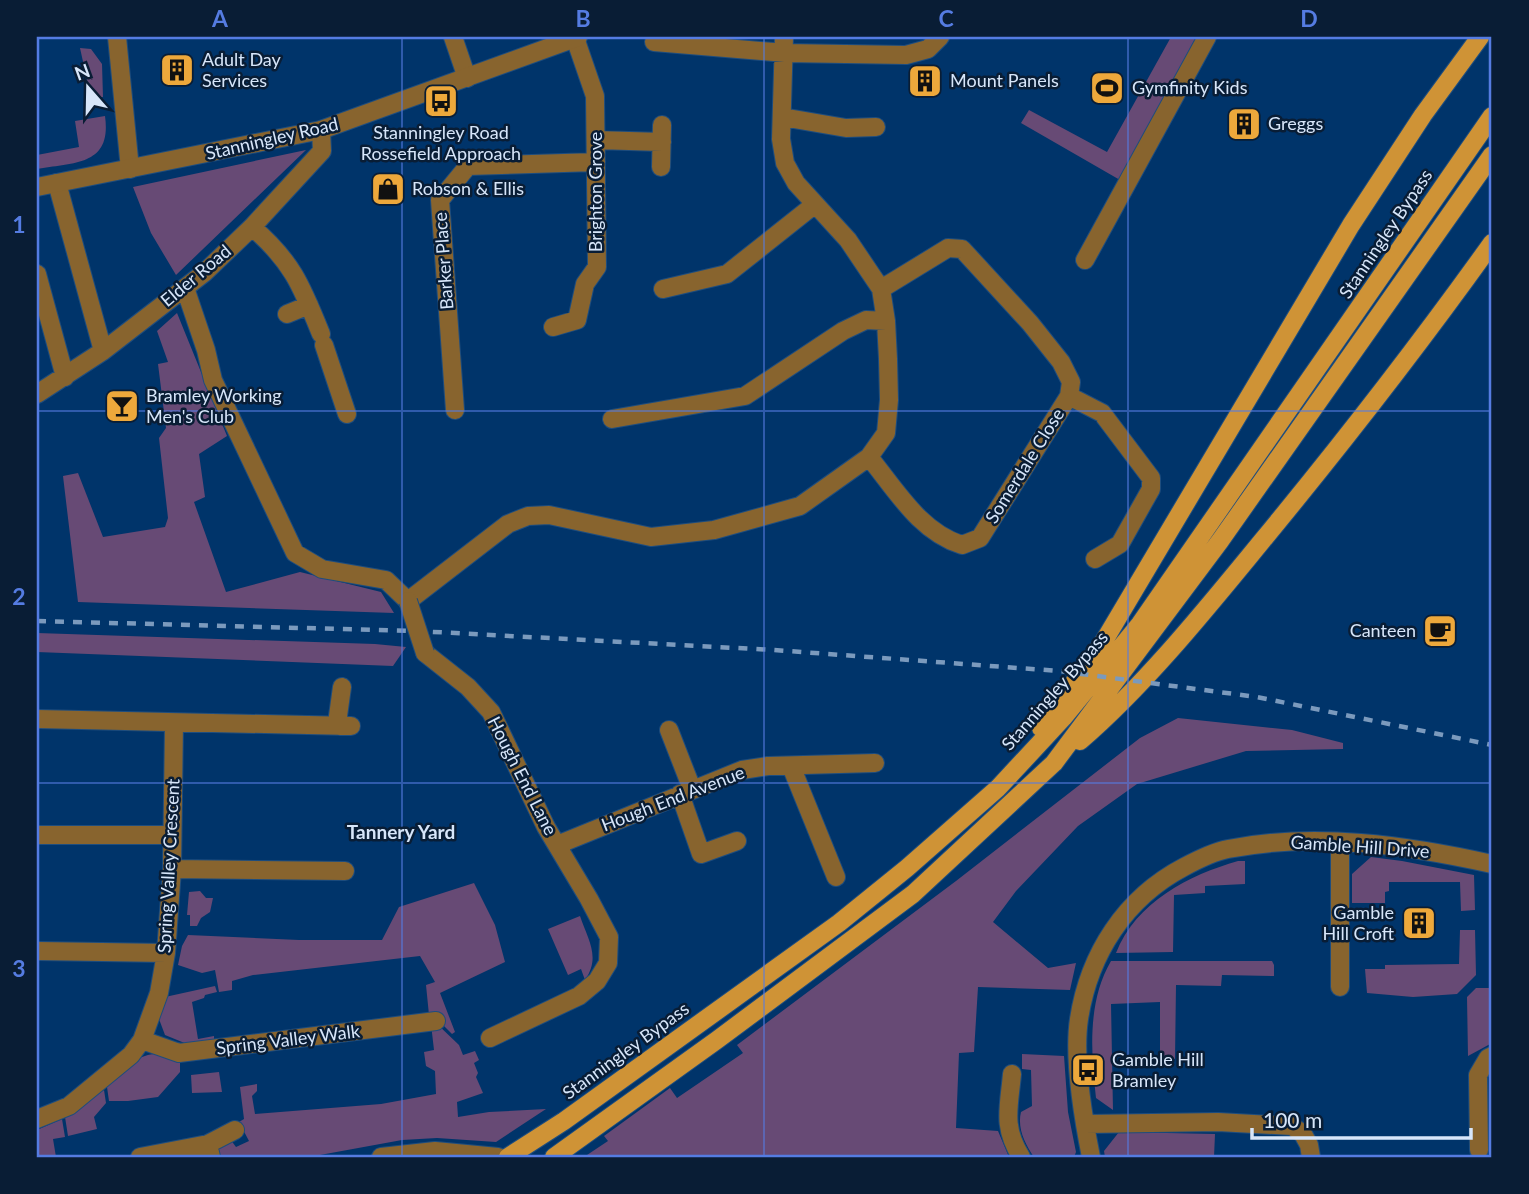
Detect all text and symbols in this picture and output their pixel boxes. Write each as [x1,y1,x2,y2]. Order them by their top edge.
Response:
text: A [211,4,229,32]
text: B [575,4,591,32]
text: C [938,4,954,32]
text: D [1300,4,1318,32]
place label: Adult Day Services [202,48,282,91]
building icon: Adult Day Services [158,51,196,89]
north arrow [52,52,122,122]
text: N [71,58,93,85]
building icon: Mount Panels [906,62,944,100]
place label: Mount Panels [950,69,1059,91]
sports icon: Gymfinity Kids [1088,69,1126,107]
place label: Gymfinity Kids [1132,76,1248,98]
bus stop icon: Stanningley Road Rossefield Approach [422,82,460,120]
building icon: Greggs [1225,105,1263,143]
street label: Stanningley Road [203,112,340,164]
place label: Greggs [1268,112,1323,134]
place label: Stanningley Road Rossefield Approach [361,121,521,164]
street label: Brighton Grove [584,132,606,252]
street label: Stanningley Bypass [1334,165,1437,302]
shop icon: Robson & Ellis [369,170,407,208]
place label: Robson & Ellis [412,177,524,199]
text: 1 [12,210,26,238]
street label: Barker Place [429,212,457,311]
street label: Elder Road [156,240,235,311]
place label: Bramley Working Men's Club [146,384,282,427]
bar icon: Bramley Working Men's Club [103,387,141,425]
street label: Somerdale Close [980,404,1068,527]
text: 2 [12,582,26,610]
cafe icon: Canteen [1421,612,1459,650]
place label: Canteen [1350,619,1416,641]
street label: Stanningley Bypass [996,626,1112,754]
street label: Hough End Lane [484,712,562,839]
street label: Hough End Avenue [598,761,747,835]
street label: Spring Valley Crescent [152,778,184,954]
district label: Tannery Yard [347,820,455,843]
street label: Gamble Hill Drive [1290,830,1430,862]
place label: Gamble Hill Croft [1322,901,1395,944]
building icon: Gamble Hill Croft [1400,904,1438,942]
text: 3 [12,954,26,982]
street label: Stanningley Bypass [558,997,693,1103]
street label: Spring Valley Walk [215,1019,362,1059]
place label: Gamble Hill Bramley [1112,1048,1204,1091]
bus stop icon: Gamble Hill Bramley [1069,1051,1107,1089]
scale bar [1252,1096,1471,1140]
text: 100 m [1263,1107,1322,1132]

